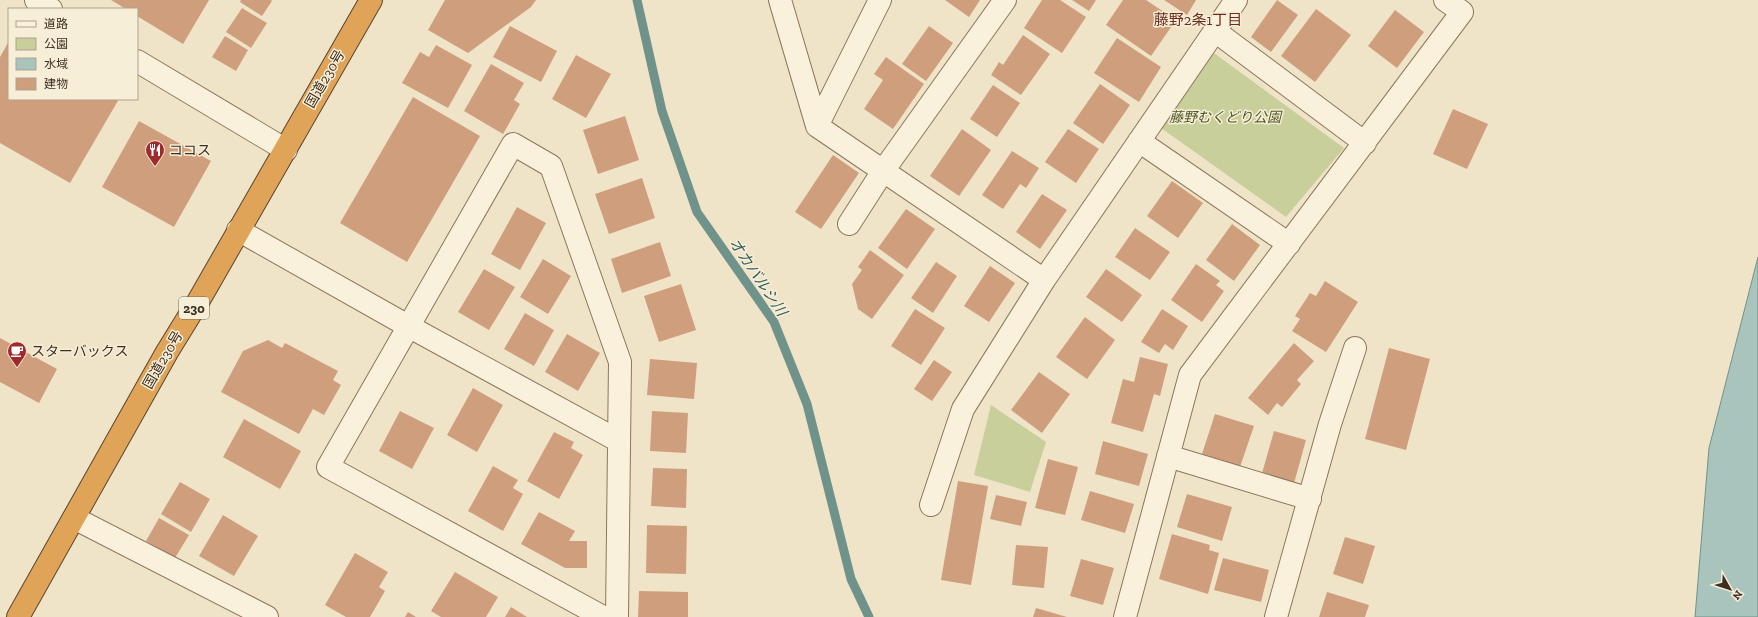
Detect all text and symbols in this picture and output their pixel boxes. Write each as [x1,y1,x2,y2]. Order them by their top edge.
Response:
legend [8,8,138,100]
district label: 藤野2条1丁目 [1154,11,1242,29]
text: 道路 [44,17,68,31]
text: 公園 [44,37,68,51]
street label: 国道230号 [302,47,348,111]
text: 水域 [44,57,68,71]
text: 建物 [44,77,68,91]
park label: 藤野むくどり公園 [1169,109,1283,126]
restaurant icon: ココス [144,139,166,167]
place label: ココス [169,142,211,159]
water label: オカバルシ川 [725,235,792,321]
road number: 230 [179,297,209,319]
street label: 国道230号 [140,328,186,392]
cafe icon: スターバックス [6,340,28,368]
place label: スターバックス [31,343,128,360]
north arrow [1710,569,1750,609]
text: N [1729,588,1745,603]

